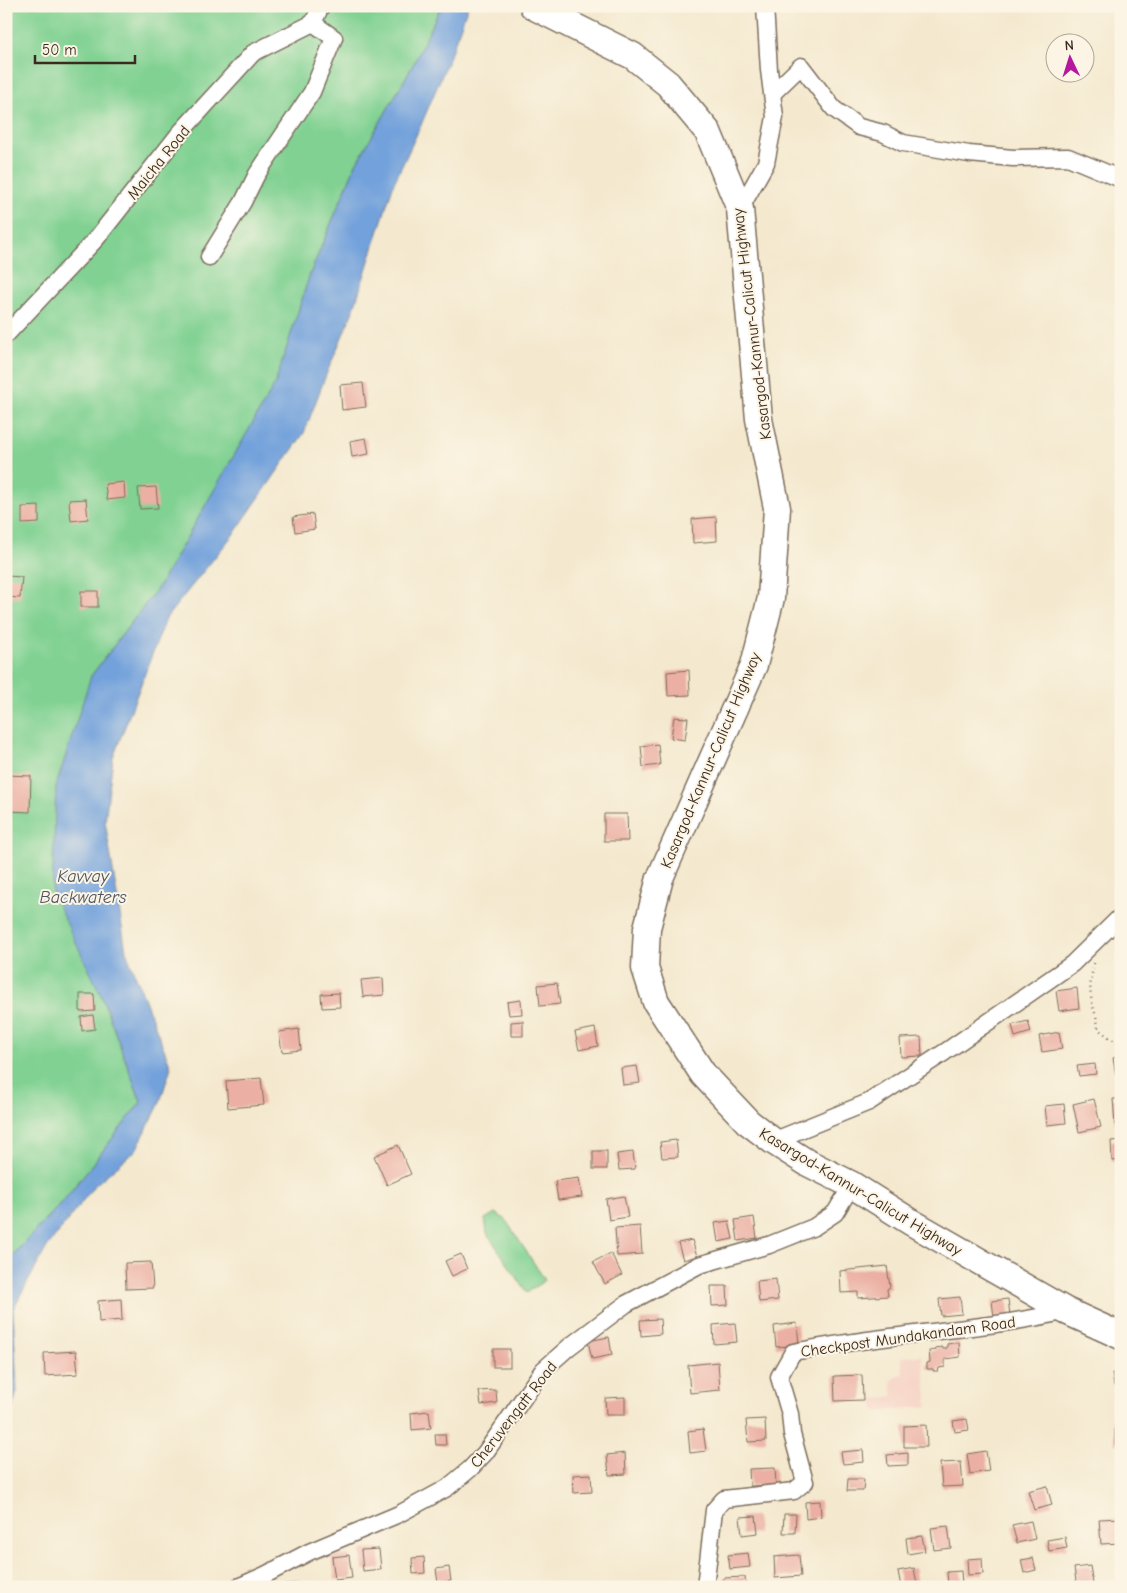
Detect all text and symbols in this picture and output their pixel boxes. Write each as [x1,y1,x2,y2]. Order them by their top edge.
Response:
scale bar [35,32,135,64]
north arrow [1044,32,1094,82]
text: N [1064,37,1074,54]
text: 50 m [42,41,77,59]
street label: Maicha Road [124,122,194,203]
street label: Kasargod-Kannur-Calicut Highway [729,206,775,441]
street label: Kasargod-Kannur-Calicut Highway [657,649,765,871]
water label: Kavvay Backwaters [40,866,127,908]
street label: Kasargod-Kannur-Calicut Highway [756,1124,966,1260]
street label: Checkpost Mundakandam Road [800,1313,1017,1361]
street label: Cheruvengatt Road [467,1358,561,1471]

